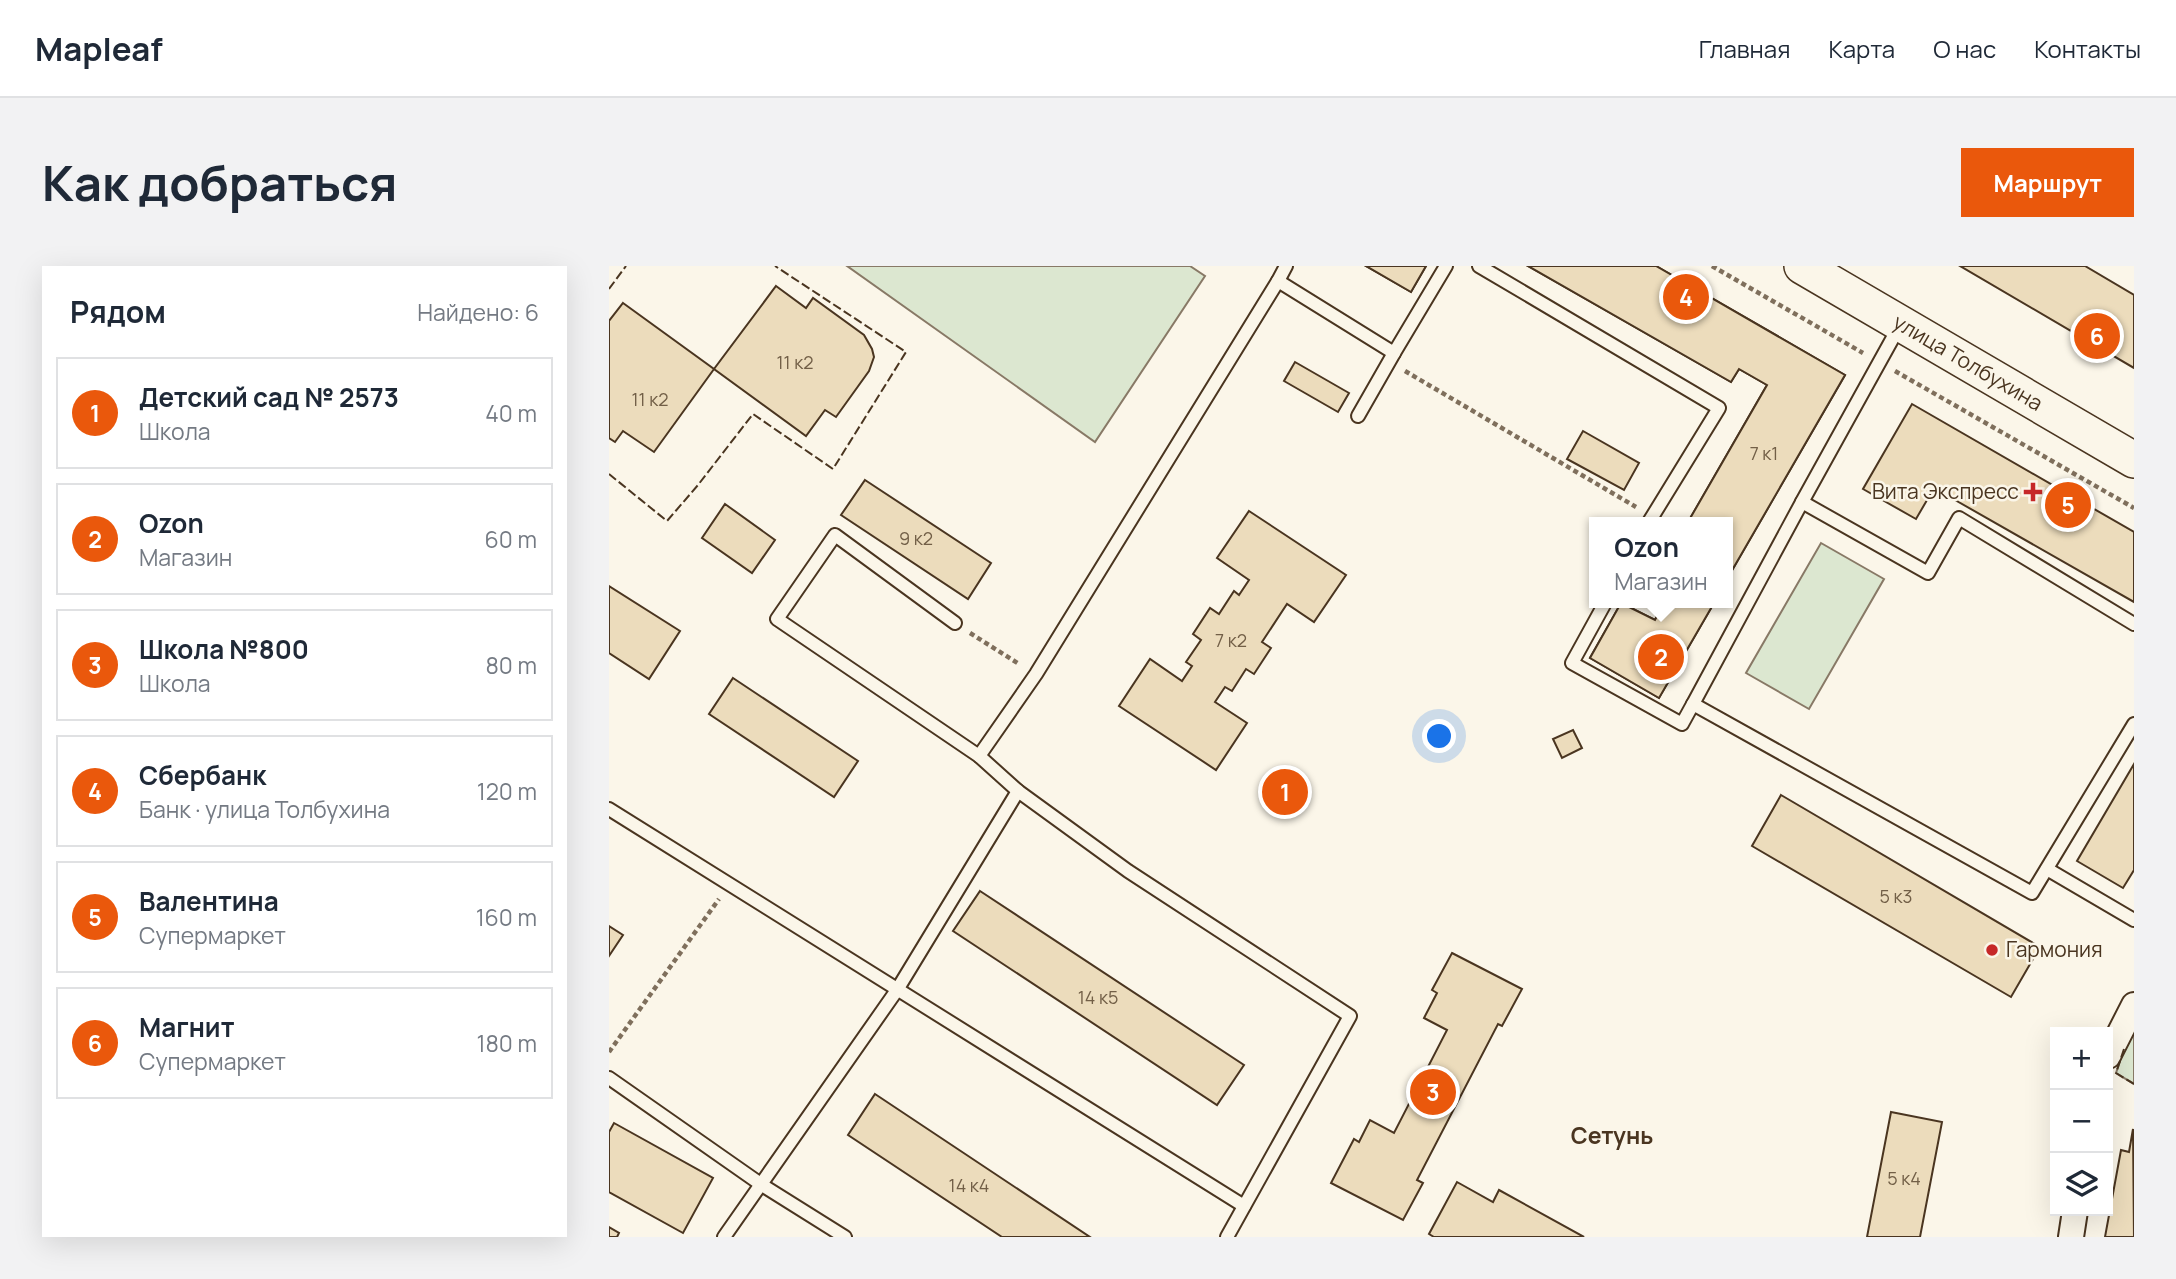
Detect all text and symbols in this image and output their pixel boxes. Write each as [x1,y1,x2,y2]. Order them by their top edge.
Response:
text: Mapleaf [35,26,163,71]
text: Главная [1699,32,1790,65]
text: Карта [1828,32,1895,65]
text: О нас [1933,32,1996,65]
text: Контакты [2034,32,2141,65]
button: Маршрут [1961,148,2134,217]
text: Как добраться [42,149,397,216]
pin: 4 [1663,271,1709,323]
text: Рядом [70,291,166,332]
text: Найдено: 6 [417,296,539,328]
street label: улица Толбухина [1888,307,2048,417]
pin: 6 [2074,310,2120,362]
house number: 11 к2 [777,350,813,374]
text: Детский сад № 2573 [139,379,399,415]
house number: 11 к2 [632,387,668,411]
text: 1 [90,397,100,429]
text: 40 m [485,397,537,429]
text: Школа [139,415,211,447]
house number: 7 к1 [1750,441,1778,465]
place label: Вита Экспресс [1872,477,2019,505]
pin: 5 [2045,479,2091,531]
marker: Вита Экспресс [2025,484,2041,500]
text: Ozon [139,505,204,541]
popup [1589,517,1733,608]
text: 2 [88,523,102,555]
text: 60 m [485,523,537,555]
house number: 9 к2 [899,526,933,550]
text: Ozon [1614,529,1679,565]
text: Магазин [139,541,232,573]
text: Магазин [1614,565,1708,597]
house number: 7 к2 [1215,628,1247,652]
text: Школа №800 [139,631,309,667]
pin: 2 [1638,631,1684,683]
text: 3 [88,649,102,681]
text: 80 m [486,649,537,681]
text: Школа [139,667,211,699]
your location [1422,719,1456,753]
text: Сбербанк [139,757,266,793]
pin: 1 [1262,766,1308,818]
text: 4 [88,775,102,807]
text: 120 m [477,775,537,807]
text: Банк · улица Толбухина [139,793,390,825]
text: Валентина [139,883,279,919]
house number: 5 к3 [1880,884,1912,908]
text: 5 [88,901,102,933]
text: 160 m [476,901,537,933]
text: Супермаркет [139,919,286,951]
place label: Гармония [2006,935,2103,963]
marker: Гармония [1984,942,2000,958]
house number: 14 к5 [1078,985,1118,1009]
text: Магнит [139,1009,235,1045]
text: 6 [88,1027,102,1059]
text: 180 m [477,1027,537,1059]
map controls [2050,1027,2113,1216]
button: + [2050,1027,2113,1090]
text: Супермаркет [139,1045,286,1077]
pin: 3 [1410,1066,1456,1118]
button: − [2050,1090,2113,1153]
district label: Сетунь [1571,1119,1653,1151]
button: layers [2050,1153,2113,1216]
house number: 5 к4 [1887,1166,1921,1190]
house number: 14 к4 [949,1173,989,1197]

